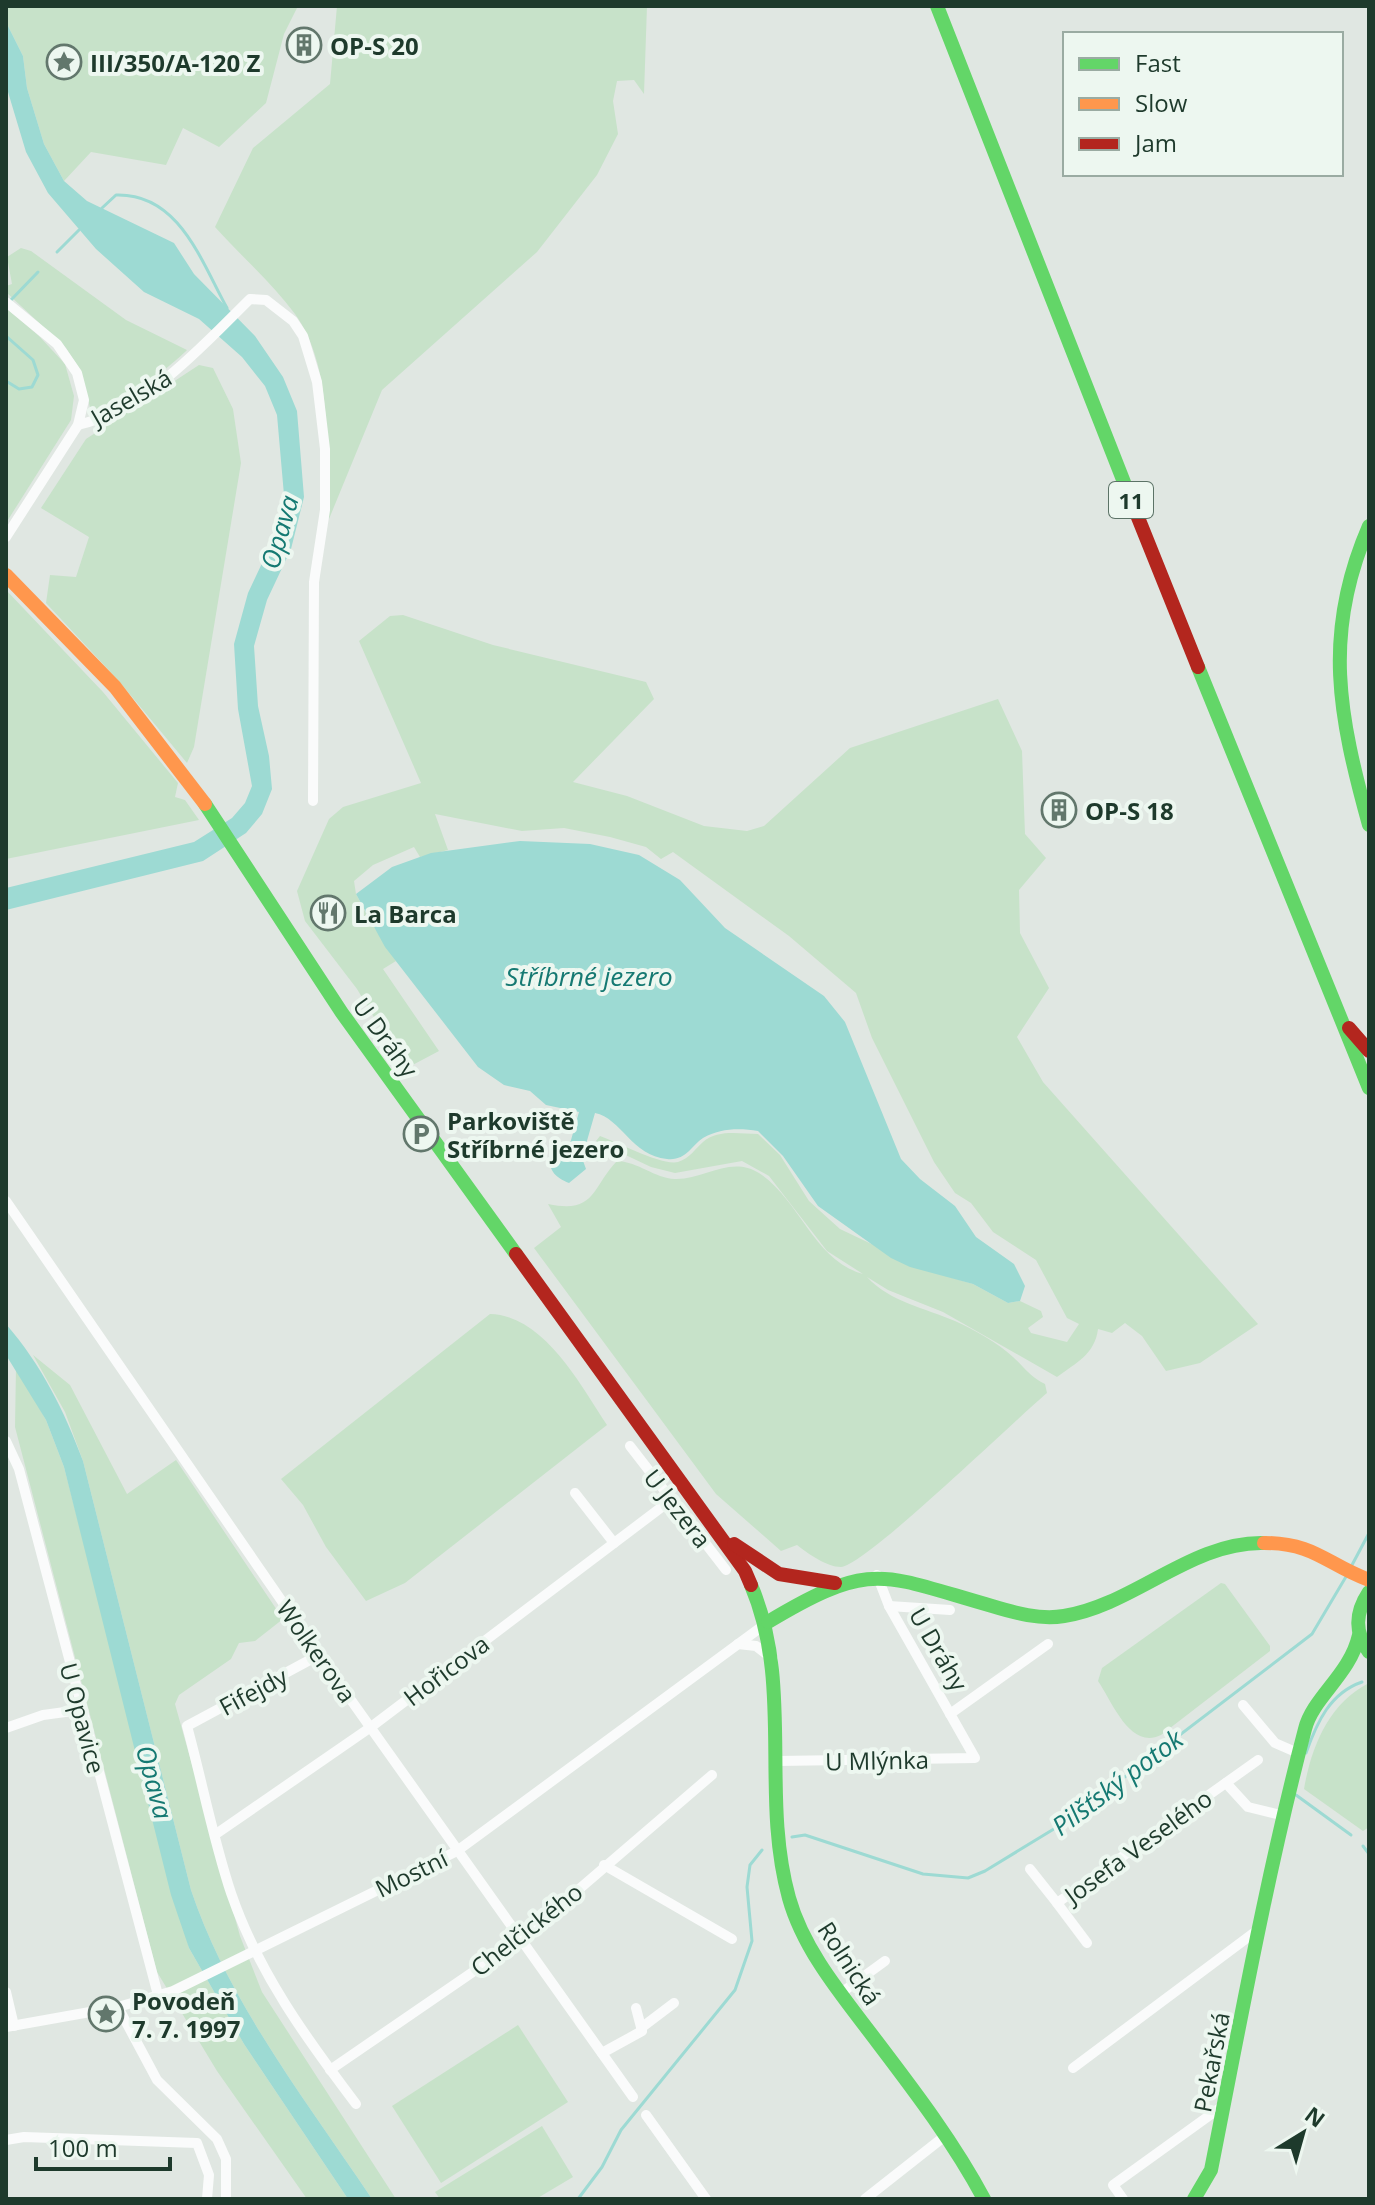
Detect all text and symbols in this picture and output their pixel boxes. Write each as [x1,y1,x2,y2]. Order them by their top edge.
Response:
building icon: OP-S 20 [285,26,323,64]
place label: OP-S 20 [330,29,419,62]
legend [1063,32,1343,176]
place icon: III/350/A-120 Z [45,43,83,81]
place label: III/350/A-120 Z [90,46,261,79]
text: Fast [1135,46,1181,79]
text: Slow [1135,86,1188,119]
text: Jam [1133,126,1177,159]
street label: Jaselská [83,361,177,434]
road number: 11 [1109,482,1153,518]
water label: Opava [251,491,307,573]
building icon: OP-S 18 [1040,791,1078,829]
place label: OP-S 18 [1085,794,1174,827]
restaurant icon: La Barca [309,894,347,932]
place label: La Barca [354,897,457,930]
water label: Stříbrné jezero [505,958,673,994]
street label: U Dráhy [346,990,427,1084]
place label: Parkoviště Stříbrné jezero [447,1104,624,1165]
parking icon: Parkoviště Stříbrné jezero [402,1115,440,1153]
street label: U Jezera [637,1462,719,1554]
street label: Wolkerova [270,1593,364,1709]
street label: U Dráhy [902,1601,977,1698]
street label: Hořicova [396,1627,496,1713]
street label: U Opavice [52,1659,114,1777]
street label: Fifejdy [213,1659,294,1723]
water label: Pilšťský potok [1044,1720,1191,1843]
water label: Opava [128,1741,182,1823]
street label: U Mlýnka [825,1743,929,1777]
street label: Josefa Veselého [1056,1781,1218,1912]
street label: Mostní [369,1841,454,1905]
street label: Chelčického [463,1875,589,1983]
street label: Rolnická [811,1915,889,2011]
place label: Povodeň 7. 7. 1997 [132,1984,241,2045]
place icon: Povodeň 7. 7. 1997 [87,1995,125,2033]
street label: Pekařská [1185,2009,1237,2115]
north arrow [1263,2093,1343,2173]
text: N [1299,2099,1332,2134]
scale bar [36,2121,170,2171]
text: 100 m [48,2131,118,2164]

